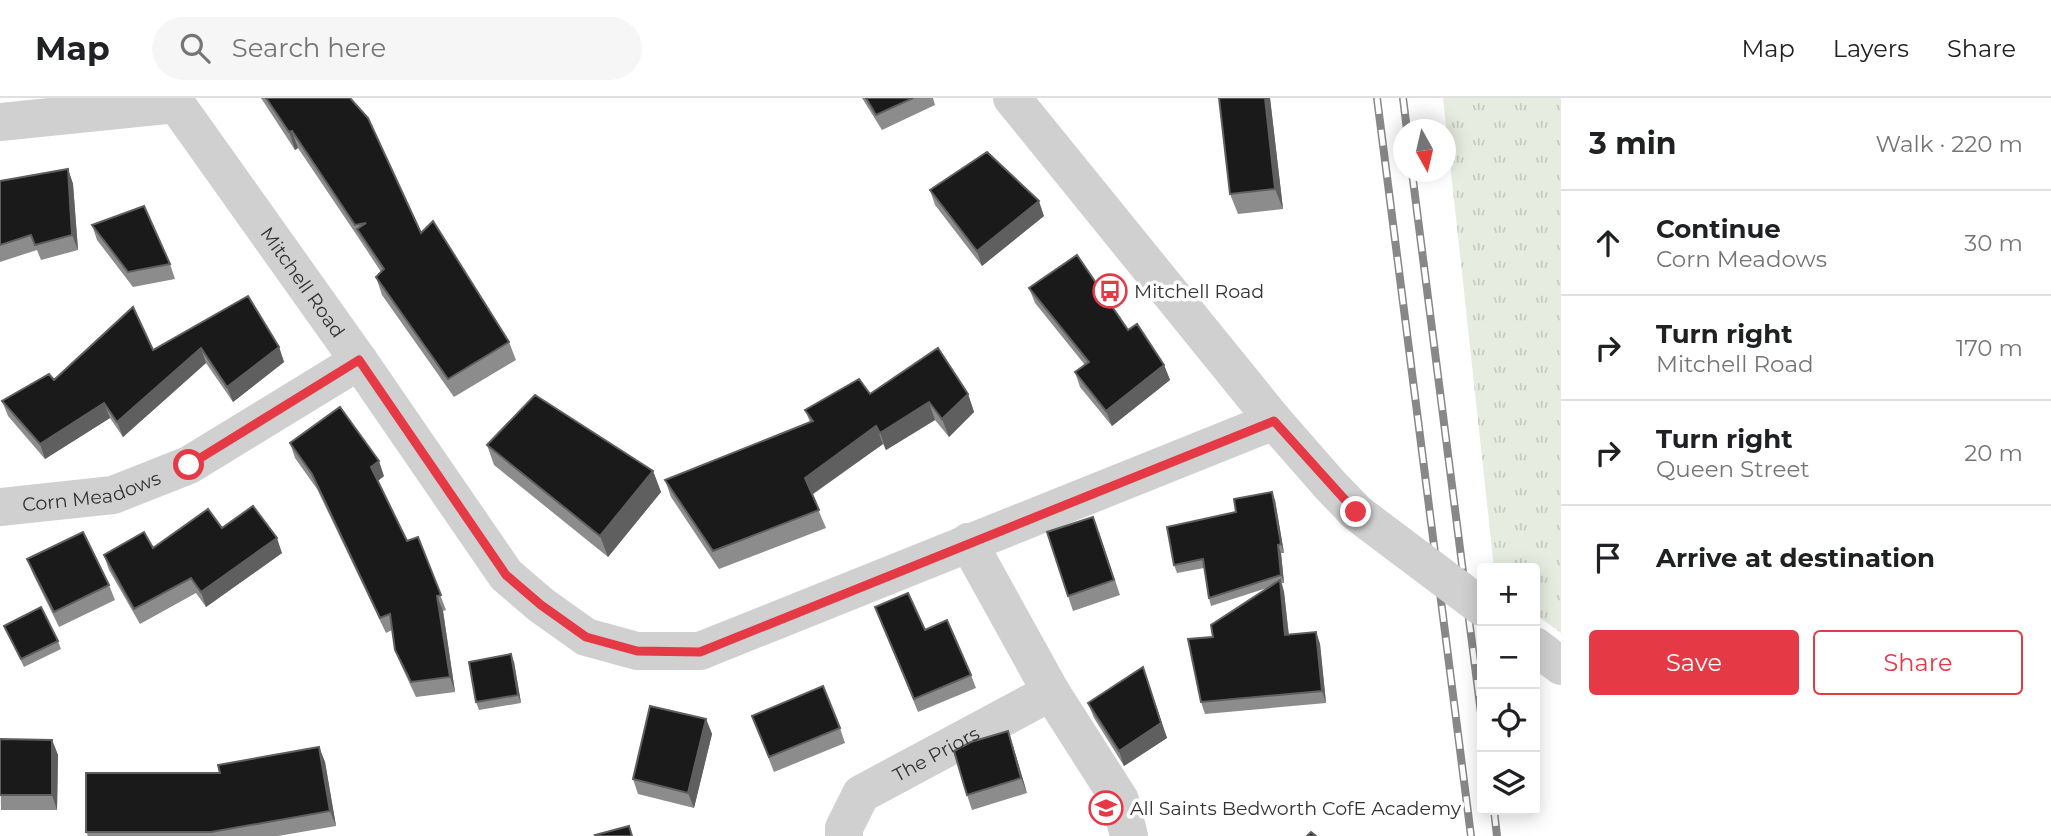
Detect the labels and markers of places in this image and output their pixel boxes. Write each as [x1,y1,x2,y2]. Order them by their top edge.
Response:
bus stop icon: Mitchell Road [1091,272,1129,310]
place label: Mitchell Road [1134,280,1264,303]
school or university icon: All Saints Bedworth CofE Academy [1087,789,1125,827]
place label: All Saints Bedworth CofE Academy [1130,797,1462,820]

